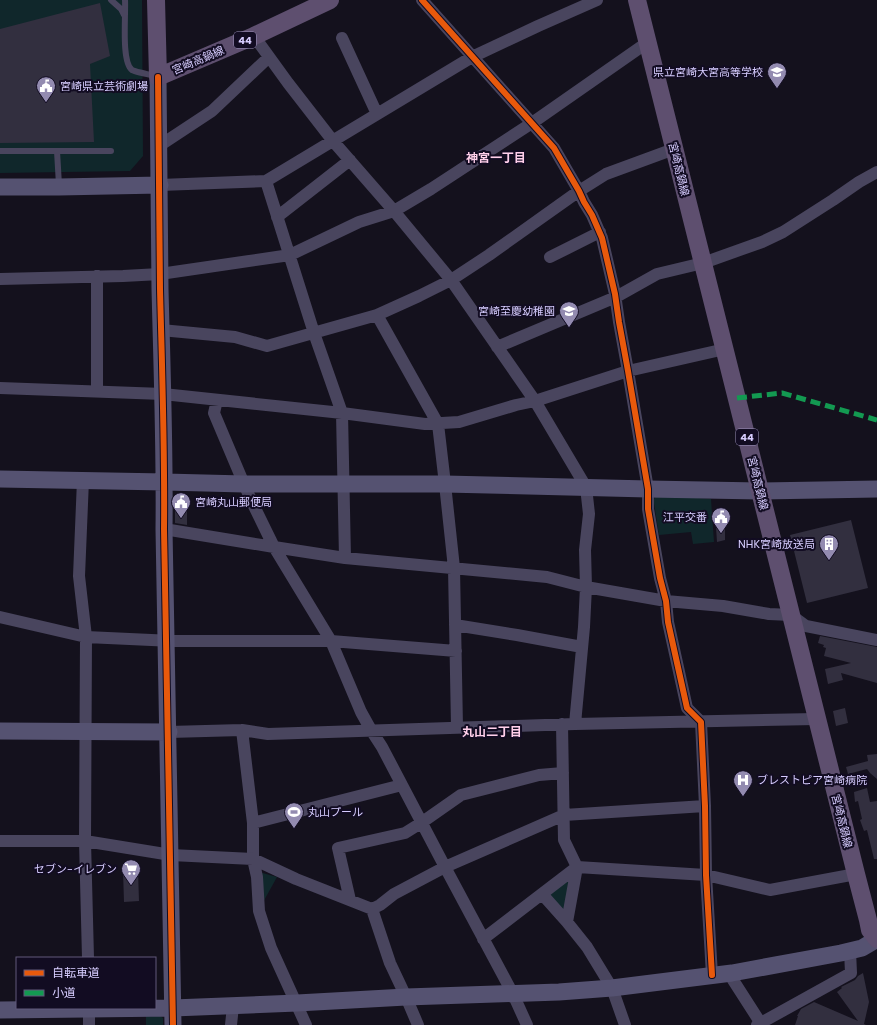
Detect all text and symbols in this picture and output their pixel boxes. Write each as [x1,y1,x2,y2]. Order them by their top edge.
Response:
road number: 44 [234,32,256,48]
street label: 宮崎高鍋線 [170,42,226,78]
school or university icon: 県立宮崎大宮高等学校 [766,61,788,89]
place label: 県立宮崎大宮高等学校 [653,64,763,80]
public building icon: 宮崎県立芸術劇場 [35,75,57,103]
place label: 宮崎県立芸術劇場 [60,78,148,94]
street label: 宮崎高鍋線 [665,140,693,198]
district label: 神宮一丁目 [466,149,526,166]
school or university icon: 宮崎至慶幼稚園 [558,300,580,328]
place label: 宮崎至慶幼稚園 [478,303,555,319]
road number: 44 [736,429,758,445]
street label: 宮崎高鍋線 [744,454,772,512]
public building icon: 宮崎丸山郵便局 [170,491,192,519]
place label: 宮崎丸山郵便局 [195,494,272,510]
public building icon: 江平交番 [710,506,732,534]
place label: 江平交番 [663,509,707,525]
building icon: NHK宮崎放送局 [818,533,840,561]
place label: NHK宮崎放送局 [738,536,815,552]
district label: 丸山二丁目 [462,723,522,740]
hospital icon: ブレストピア宮崎病院 [732,769,754,797]
place label: ブレストピア宮崎病院 [757,772,867,788]
street label: 宮崎高鍋線 [828,792,856,850]
sports icon: 丸山プール [283,801,305,829]
place label: 丸山プール [308,804,363,820]
supermarket icon: セブン-イレブン [120,858,142,886]
place label: セブン-イレブン [34,861,117,877]
legend [16,957,156,1009]
text: 自転車道 [52,964,100,981]
text: 小道 [52,984,76,1001]

